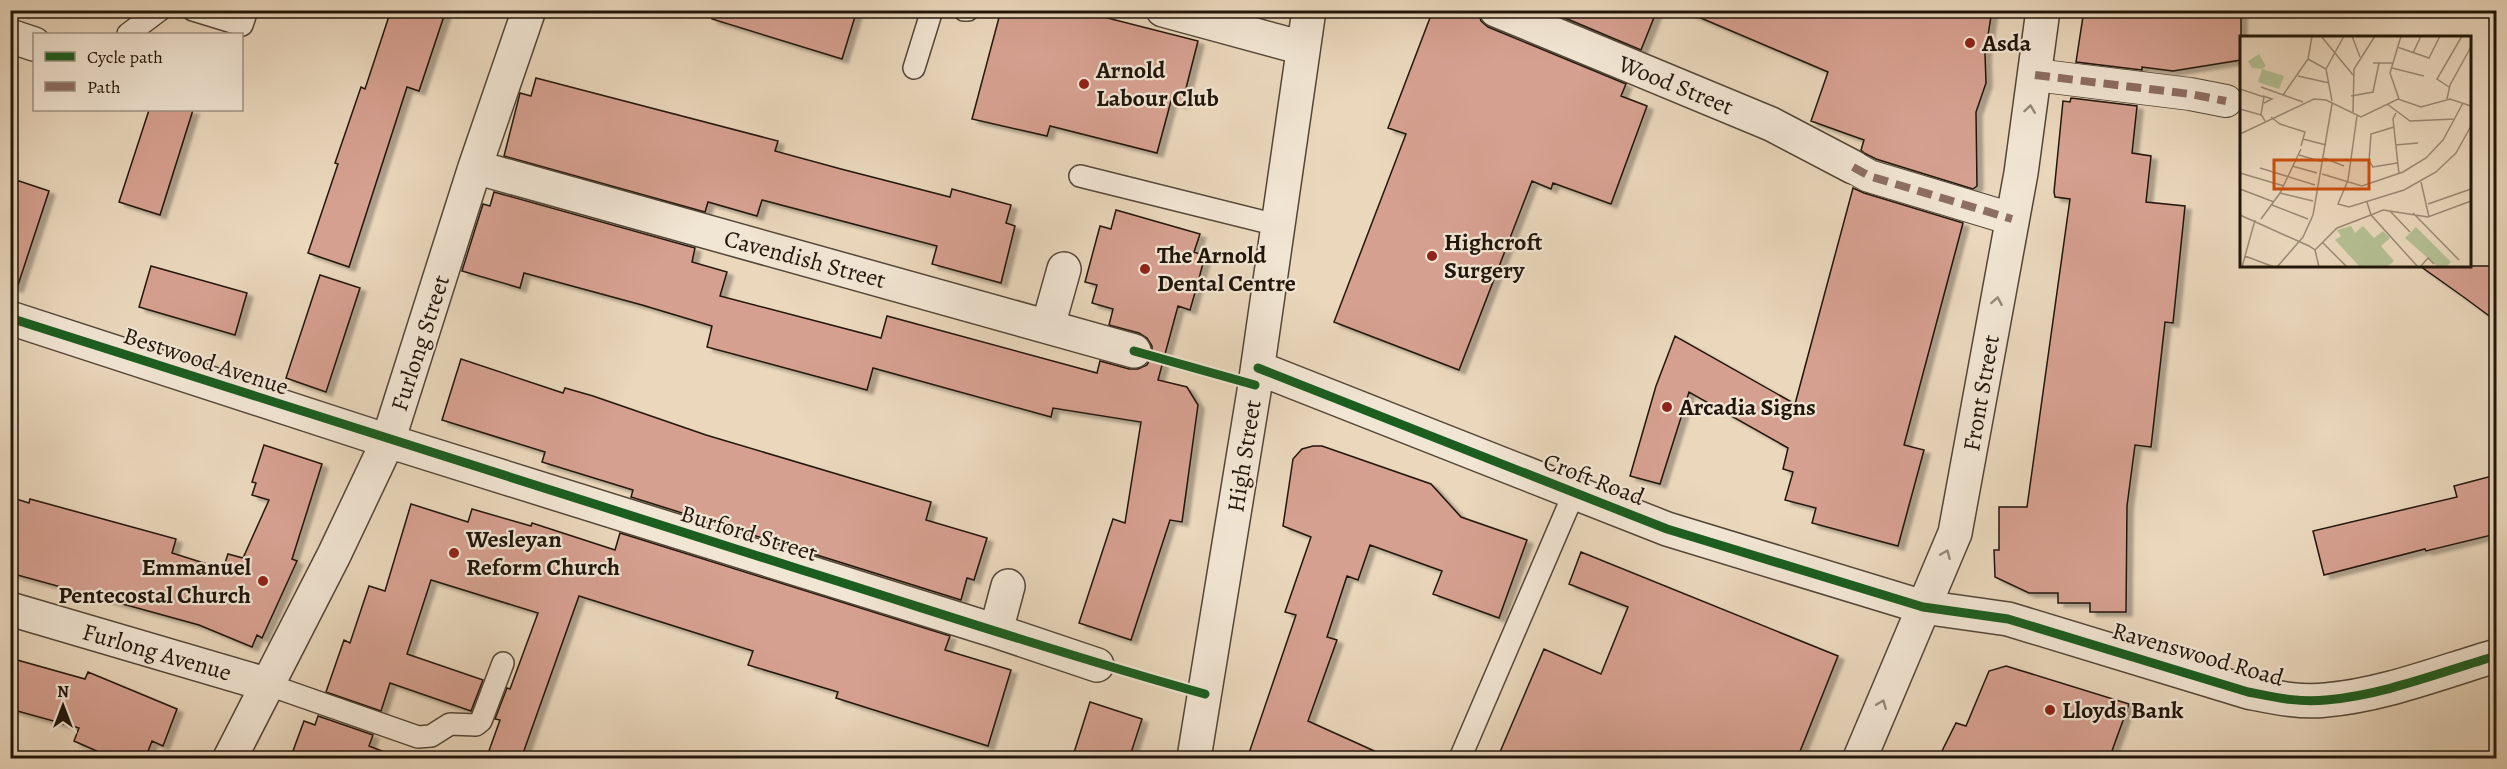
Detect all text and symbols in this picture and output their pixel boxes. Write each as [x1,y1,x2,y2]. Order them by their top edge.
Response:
place label: Asda [1981,27,2032,59]
legend [33,33,243,111]
marker: Asda [1963,36,1977,50]
inset map [2240,36,2471,267]
text: Cycle path [87,45,163,69]
street label: Wood Street [1613,47,1738,123]
place label: Arnold Labour Club [1095,54,1219,114]
text: Path [87,75,121,99]
marker: Arnold Labour Club [1077,77,1091,91]
one-way arrow [2024,105,2036,114]
street label: Cavendish Street [721,222,889,296]
place label: Highcroft Surgery [1444,226,1542,286]
place label: The Arnold Dental Centre [1157,239,1296,299]
marker: Highcroft Surgery [1425,249,1439,263]
marker: The Arnold Dental Centre [1138,262,1152,276]
street label: Furlong Street [383,271,457,415]
one-way arrow [1990,297,2003,307]
street label: Bestwood Avenue [119,319,293,403]
street label: Front Street [1955,332,2007,454]
place label: Arcadia Signs [1678,391,1816,423]
street label: High Street [1219,398,1269,514]
marker: Arcadia Signs [1660,400,1674,414]
street label: Croft Road [1539,445,1649,513]
street label: Burford Street [677,497,821,569]
place label: Wesleyan Reform Church [465,523,620,583]
marker: Wesleyan Reform Church [447,546,461,560]
one-way arrow [1939,549,1951,560]
place label: Emmanuel Pentecostal Church [58,551,252,611]
marker: Emmanuel Pentecostal Church [256,574,270,588]
street label: Ravenswood Road [2109,614,2287,694]
street label: Furlong Avenue [79,615,235,689]
north arrow [33,676,93,736]
text: N [57,681,69,703]
place label: Lloyds Bank [2062,694,2184,726]
one-way arrow [1875,700,1887,711]
marker: Lloyds Bank [2043,703,2057,717]

